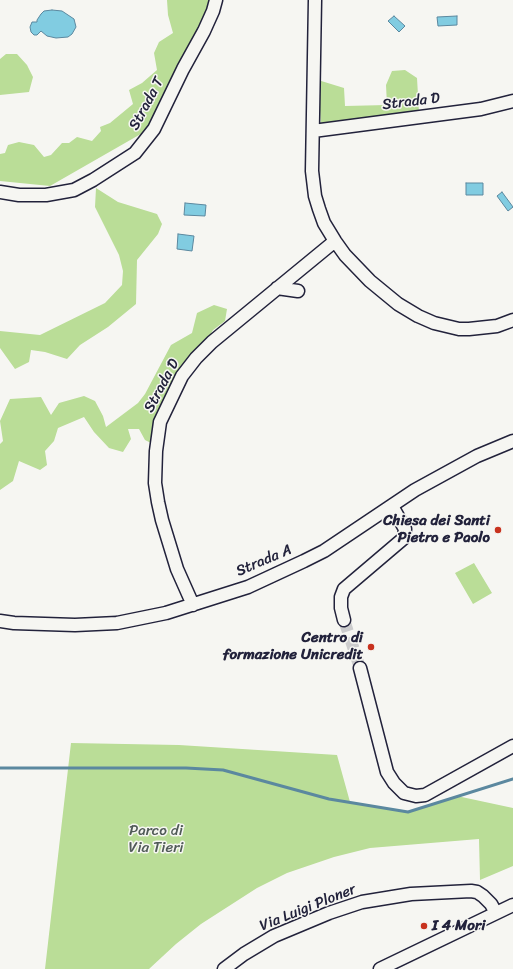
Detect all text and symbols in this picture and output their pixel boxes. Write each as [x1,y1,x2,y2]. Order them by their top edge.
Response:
street label: Strada T [126,74,168,134]
street label: Strada D [381,90,441,114]
street label: Strada D [140,356,184,416]
place label: Chiesa dei Santi Pietro e Paolo [383,512,490,547]
marker: Chiesa dei Santi Pietro e Paolo [493,525,503,535]
street label: Strada A [233,541,295,581]
place label: Centro di formazione Unicredit [223,629,363,664]
marker: Centro di formazione Unicredit [366,642,376,652]
park label: Parco di Via Tieri [129,822,183,857]
street label: Via Luigi Ploner [257,881,359,935]
place label: I 4 Mori [432,917,485,935]
marker: I 4 Mori [419,921,429,931]

